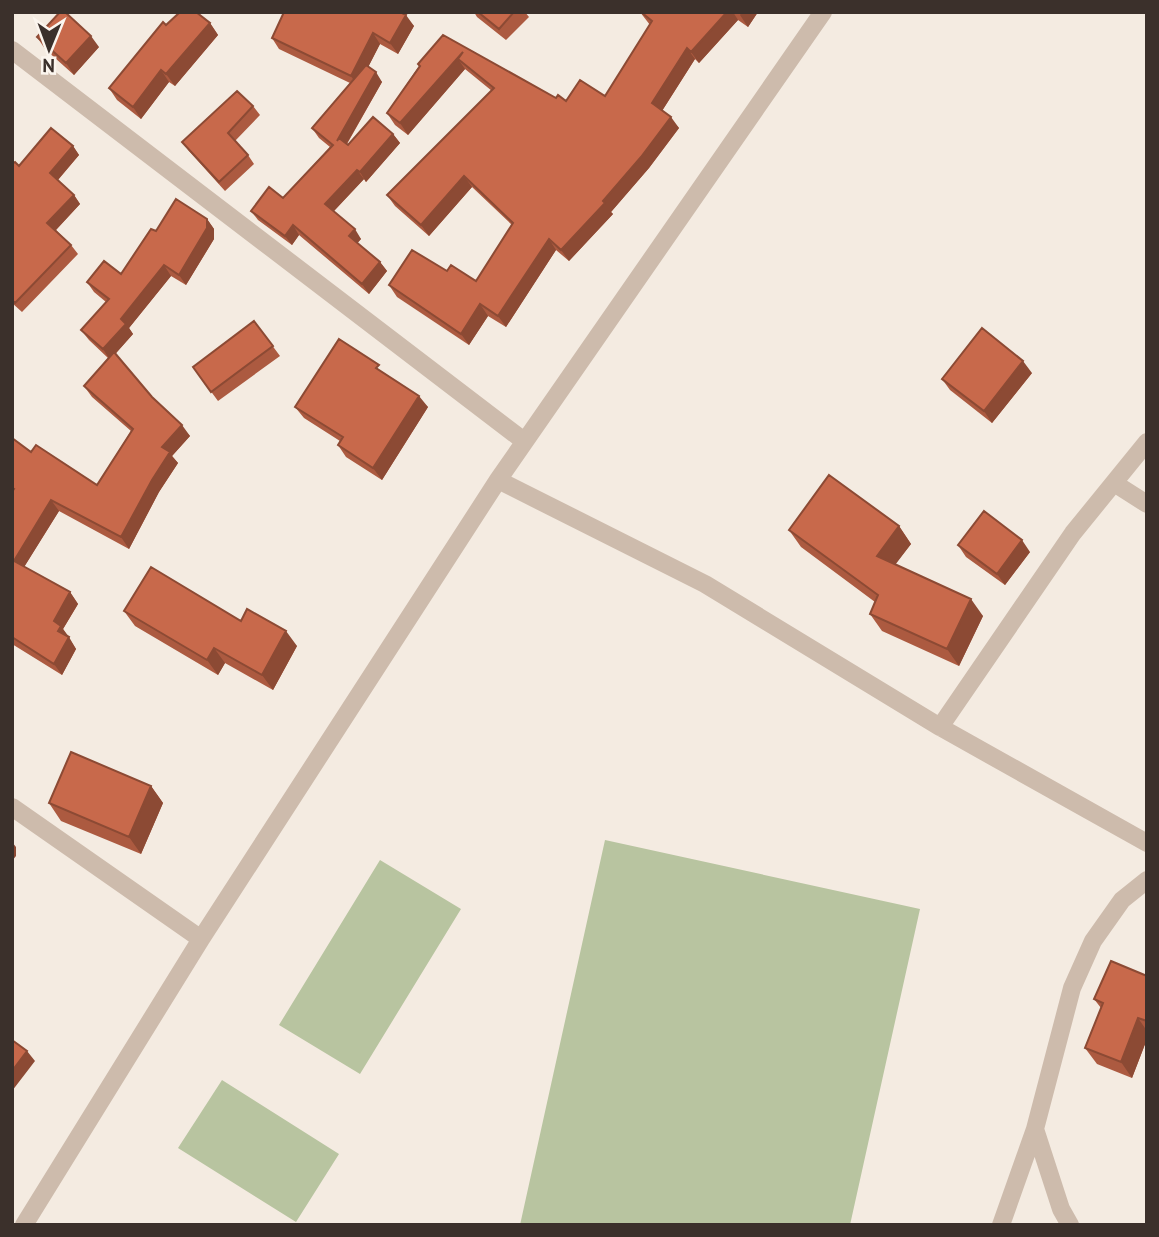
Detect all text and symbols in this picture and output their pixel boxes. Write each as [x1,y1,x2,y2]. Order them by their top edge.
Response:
north arrow [14,14,84,84]
text: N [42,54,55,78]

